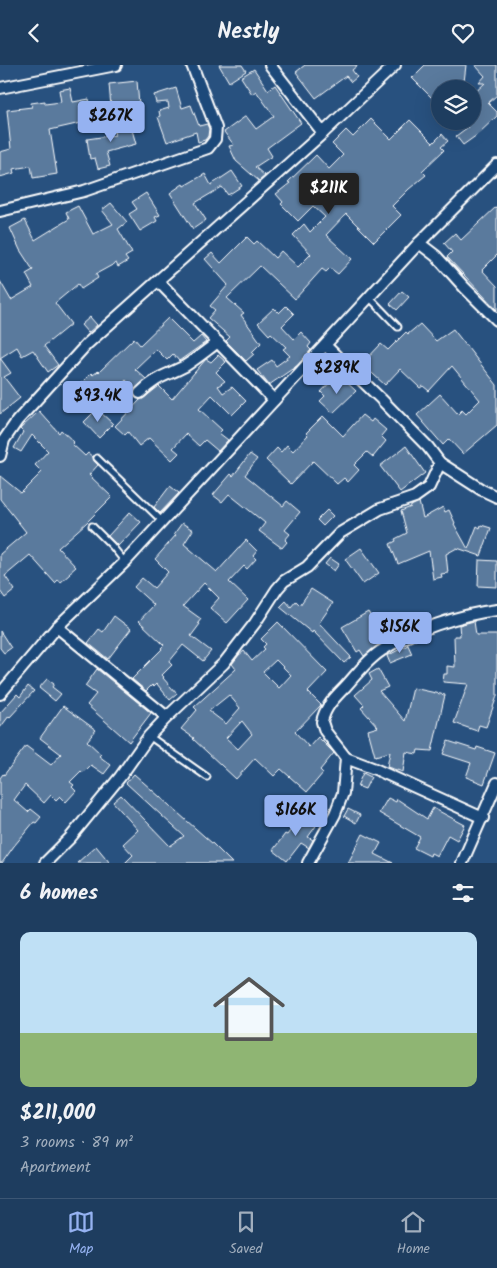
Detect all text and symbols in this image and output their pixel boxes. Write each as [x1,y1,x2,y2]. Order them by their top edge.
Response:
text: Nestly [217,15,280,50]
icon: back [20,19,48,47]
icon: heart [449,19,477,47]
map controls [431,80,481,130]
button: layers [431,80,481,130]
pin: $267K [76,101,146,143]
text: $267K [89,104,133,129]
pin: $211K [294,173,364,215]
text: $211K [310,176,348,201]
pin: $289K [302,353,372,395]
text: $289K [314,356,360,381]
pin: $93.4K [57,381,139,423]
text: $93.4K [74,384,122,409]
pin: $156K [365,611,435,654]
text: $156K [380,615,420,640]
pin: $166K [261,795,331,837]
text: $166K [275,798,317,823]
text: 6 homes [20,877,98,910]
icon: filters [449,879,477,907]
icon: home [204,964,294,1054]
text: $211,000 [20,1097,95,1130]
text: 3 rooms · 89 m² [20,1130,133,1155]
text: Apartment [20,1155,91,1180]
tab: Map [67,1208,95,1260]
tab: Saved [229,1208,263,1260]
tab: Home [397,1208,430,1260]

